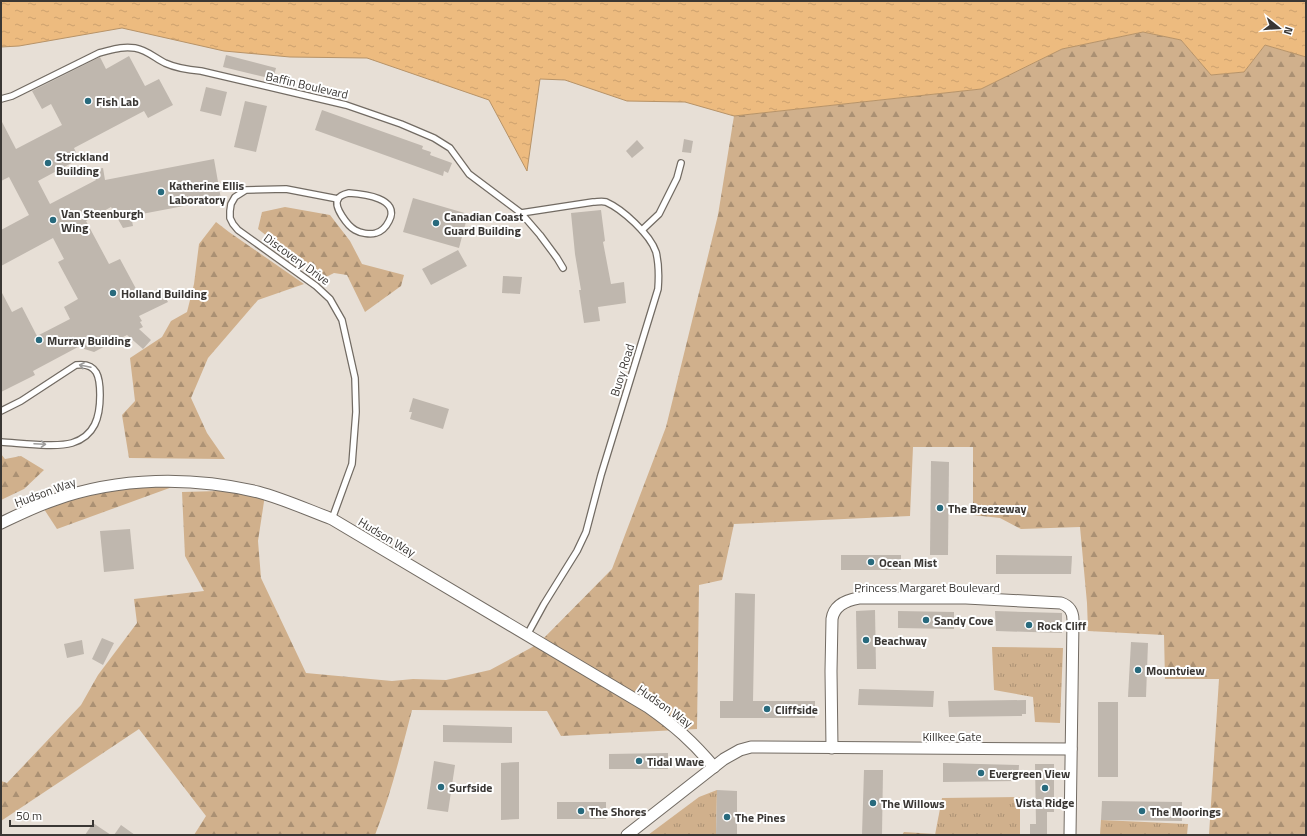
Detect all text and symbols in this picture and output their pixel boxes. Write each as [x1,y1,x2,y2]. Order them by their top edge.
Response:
north arrow [1259,8,1299,48]
text: N [1280,25,1297,37]
street label: Baffin Boulevard [264,66,350,104]
place label: Fish Lab [96,92,139,111]
marker: Fish Lab [83,96,93,106]
place label: Strickland Building [56,147,109,180]
marker: Strickland Building [43,158,53,168]
place label: Katherine Ellis Laboratory [169,176,244,209]
marker: Katherine Ellis Laboratory [156,187,166,197]
place label: Van Steenburgh Wing [61,204,144,237]
place label: Canadian Coast Guard Building [444,207,524,240]
marker: Van Steenburgh Wing [48,215,58,225]
marker: Canadian Coast Guard Building [431,218,441,228]
street label: Discovery Drive [260,228,334,290]
place label: Holland Building [121,284,208,303]
marker: Holland Building [108,288,118,298]
place label: Murray Building [47,331,131,350]
marker: Murray Building [34,335,44,345]
street label: Buoy Road [605,341,639,399]
one-way arrow [79,362,92,370]
one-way arrow [33,440,46,448]
street label: Hudson Way [12,472,79,512]
place label: The Breezeway [948,499,1027,518]
marker: The Breezeway [935,503,945,513]
street label: Hudson Way [355,512,420,562]
place label: Ocean Mist [879,553,938,572]
marker: Ocean Mist [866,557,876,567]
street label: Princess Margaret Boulevard [854,578,1000,597]
place label: Sandy Cove [934,611,993,630]
marker: Sandy Cove [921,615,931,625]
place label: Rock Cliff [1037,616,1087,635]
marker: Rock Cliff [1024,620,1034,630]
place label: Beachway [874,631,927,650]
marker: Beachway [861,635,871,645]
place label: Mountview [1146,661,1205,680]
marker: Mountview [1133,665,1143,675]
street label: Hudson Way [633,680,697,732]
place label: Cliffside [775,700,818,719]
marker: Cliffside [762,704,772,714]
street label: Killkee Gate [922,727,982,746]
place label: Tidal Wave [647,752,704,771]
marker: Tidal Wave [634,756,644,766]
place label: Evergreen View [989,764,1070,783]
marker: Evergreen View [976,768,986,778]
place label: Surfside [449,778,492,797]
marker: Surfside [436,782,446,792]
marker: Vista Ridge [1040,783,1050,793]
place label: Vista Ridge [1016,793,1074,812]
place label: The Willows [881,794,945,813]
marker: The Willows [868,798,878,808]
scale bar [10,802,93,828]
place label: The Shores [589,802,647,821]
place label: The Moorings [1150,802,1221,821]
text: 50 m [16,806,42,825]
marker: The Shores [576,806,586,816]
marker: The Moorings [1137,806,1147,816]
place label: The Pines [735,808,786,827]
marker: The Pines [722,812,732,822]

